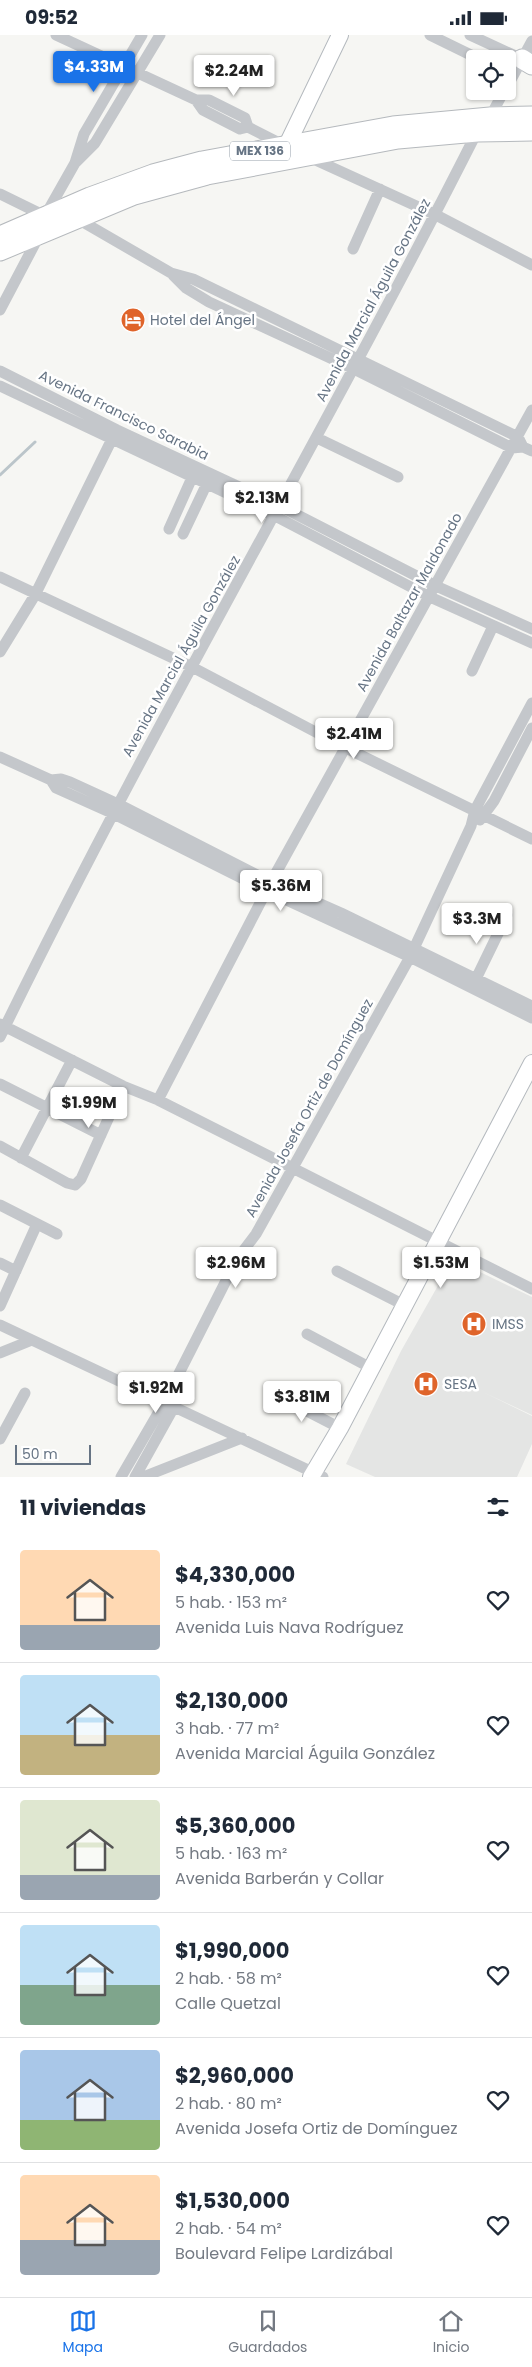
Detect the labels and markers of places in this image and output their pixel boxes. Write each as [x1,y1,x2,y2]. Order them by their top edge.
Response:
pin: $4.33M [53,50,135,93]
pin: $2.24M [193,55,275,97]
hotel icon: Hotel del Ángel [120,307,146,333]
place label: Hotel del Ángel [150,310,255,330]
pin: $2.13M [221,481,303,524]
pin: $2.41M [313,717,395,760]
pin: $5.36M [240,869,322,912]
pin: $3.3M [442,903,512,945]
pin: $1.99M [48,1087,130,1129]
pin: $2.96M [195,1247,277,1289]
pin: $1.53M [400,1247,482,1289]
hospital icon: IMSS [461,1311,487,1337]
place label: IMSS [492,1314,524,1334]
pin: $1.92M [115,1371,197,1414]
hospital icon: SESA [413,1371,439,1397]
place label: SESA [444,1374,477,1394]
pin: $3.81M [261,1381,343,1423]

